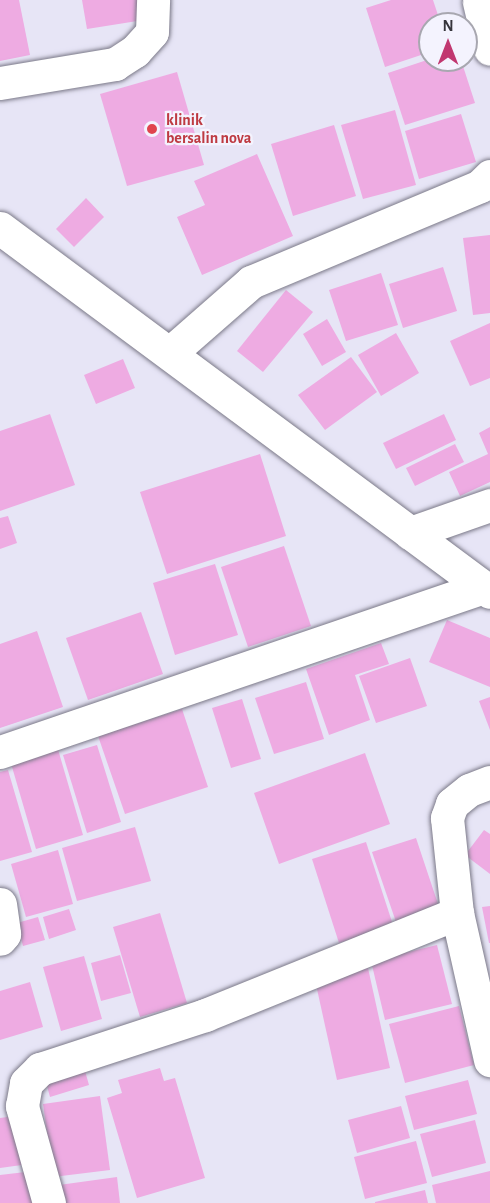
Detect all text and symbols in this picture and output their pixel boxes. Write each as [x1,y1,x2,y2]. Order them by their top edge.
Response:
north arrow [418,12,478,72]
text: N [442,18,454,34]
place label: klinik bersalin nova [166,110,251,148]
marker: klinik bersalin nova [143,120,161,138]

